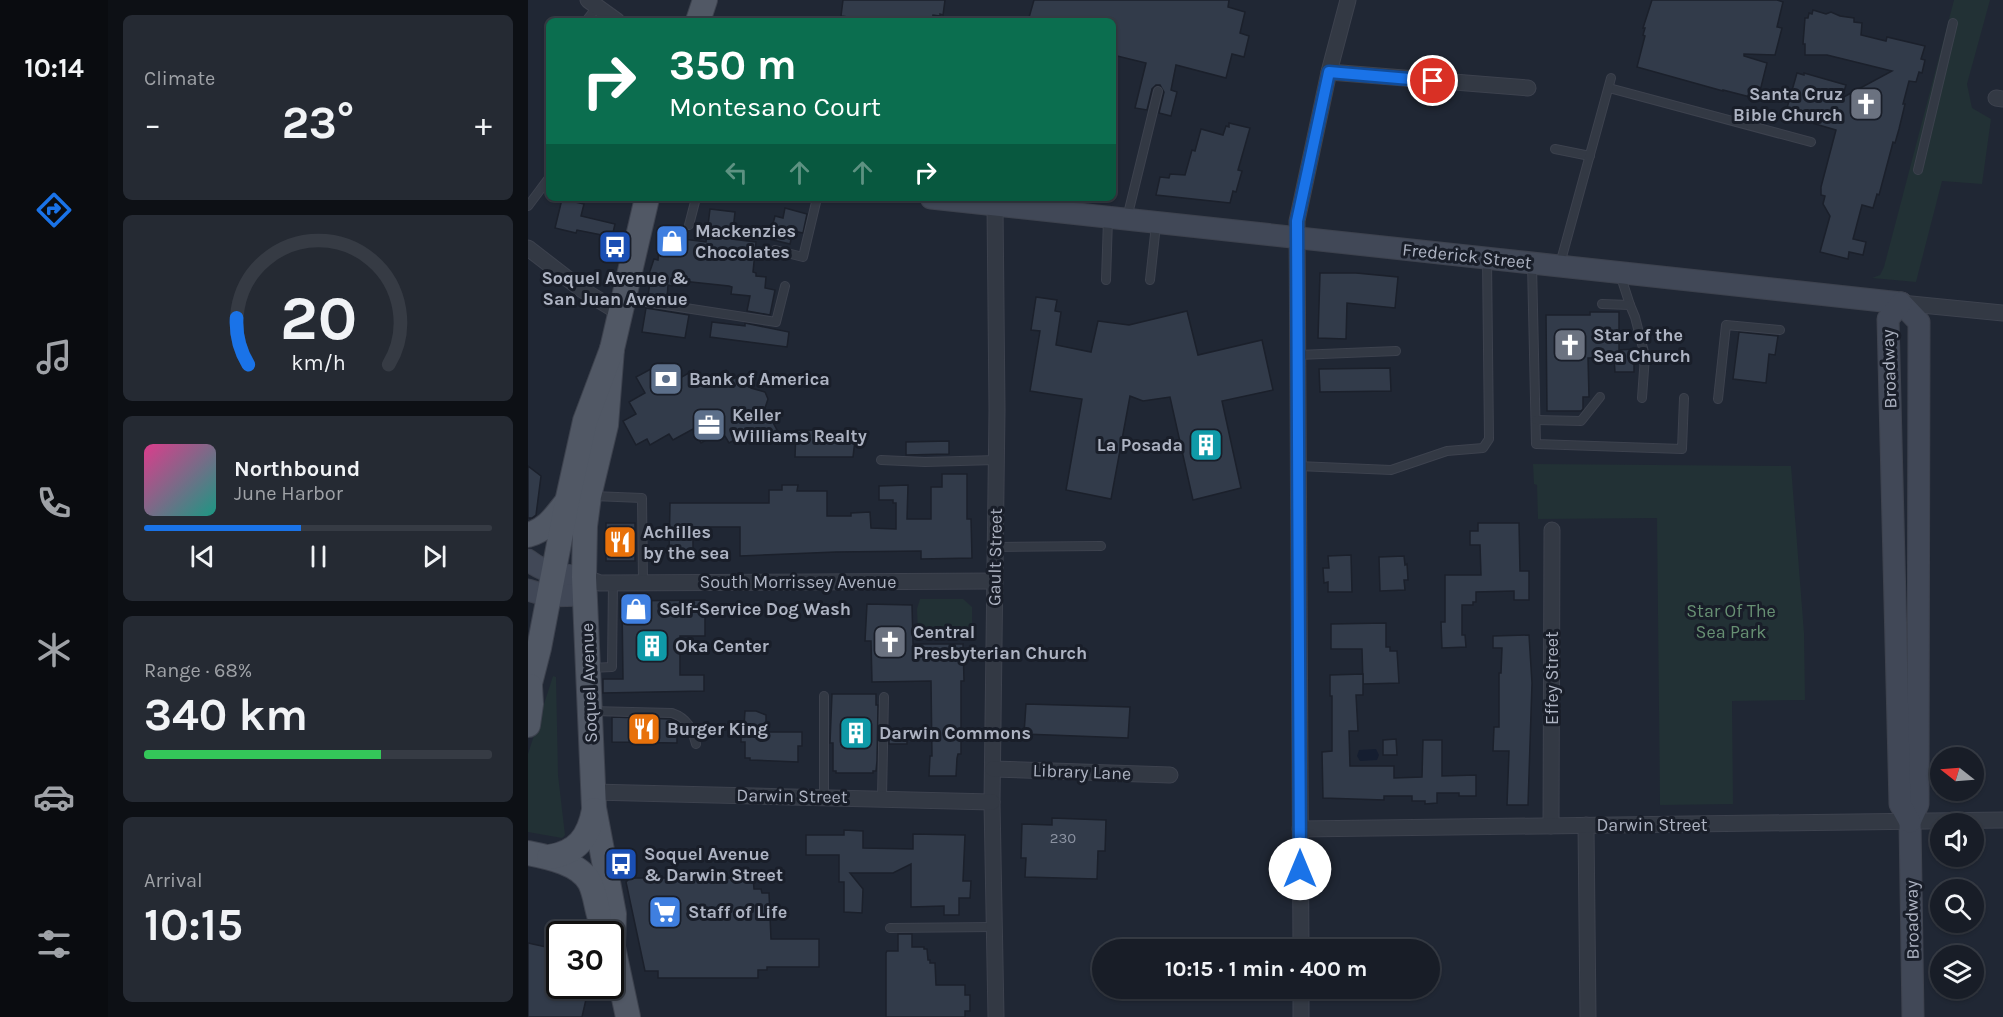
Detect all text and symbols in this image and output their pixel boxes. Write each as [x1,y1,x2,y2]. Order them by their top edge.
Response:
text: 350 m [669,40,797,90]
icon: right [570,42,648,120]
text: 10:14 [24,52,84,84]
pin [1407,55,1458,106]
icon: arrive [1416,64,1449,97]
text: Climate [144,67,215,90]
place label: Santa Cruz Bible Church [1733,83,1843,126]
church icon: Santa Cruz Bible Church [1848,86,1884,122]
text: Montesano Court [669,91,881,123]
text: 23° [282,97,354,149]
text: − [144,105,161,143]
text: + [475,105,492,143]
icon: left [720,156,753,189]
icon: ahead [783,156,816,189]
icon: ahead [846,156,879,189]
icon: right [909,156,942,189]
icon: directions [33,189,75,231]
place label: Mackenzies Chocolates [695,220,796,263]
shop icon: Mackenzies Chocolates [654,223,690,259]
bus stop icon: Soquel Avenue & San Juan Avenue [597,229,633,265]
street label: Frederick Street [1401,238,1533,274]
place label: Soquel Avenue & San Juan Avenue [541,267,689,310]
text: 20 [279,282,357,355]
place label: Star of the Sea Church [1593,324,1691,367]
church icon: Star of the Sea Church [1552,327,1588,363]
street label: Broadway [1877,328,1901,409]
icon: music [33,336,75,378]
text: km/h [291,351,345,376]
bank icon: Bank of America [648,361,684,397]
place label: Bank of America [689,368,830,390]
place label: Keller Williams Realty [732,404,867,447]
office icon: Keller Williams Realty [691,407,727,443]
building icon: La Posada [1188,427,1224,463]
place label: La Posada [1097,434,1183,456]
text: Northbound [234,456,360,482]
icon: phone [33,482,75,524]
text: June Harbor [234,482,343,505]
street label: Gault Street [983,508,1007,606]
place label: Achilles by the sea [643,521,730,564]
restaurant icon: Achilles by the sea [602,524,638,560]
icon: previous [186,540,219,573]
icon: pause [302,540,335,573]
icon: next [418,540,451,573]
street label: South Morrissey Avenue [699,571,897,593]
shop icon: Self-Service Dog Wash [618,591,654,627]
place label: Self-Service Dog Wash [659,598,851,620]
park label: Star Of The Sea Park [1686,600,1776,643]
place label: Central Presbyterian Church [913,621,1087,664]
street label: Soquel Avenue [576,623,602,743]
church icon: Central Presbyterian Church [872,624,908,660]
building icon: Oka Center [634,628,670,664]
icon: climate [33,629,75,671]
street label: Effey Street [1541,631,1563,725]
place label: Oka Center [675,635,769,657]
text: Range · 68% [144,659,252,682]
text: 340 km [144,689,308,741]
restaurant icon: Burger King [626,711,662,747]
building icon: Darwin Commons [838,715,874,751]
place label: Burger King [667,718,768,740]
place label: Darwin Commons [879,722,1031,744]
north arrow [1930,747,1984,801]
map controls [1930,747,1984,999]
street label: Library Lane [1032,759,1132,785]
icon: car [33,776,75,818]
street label: Darwin Street [736,784,848,808]
button: sound [1930,813,1984,867]
street label: Darwin Street [1596,814,1708,836]
house number: 230 [1050,829,1076,847]
position arrow [1268,837,1332,901]
place label: Soquel Avenue & Darwin Street [644,843,783,886]
bus stop icon: Soquel Avenue & Darwin Street [603,846,639,882]
text: Arrival [144,869,203,892]
street label: Broadway [1900,879,1924,960]
button: search [1930,879,1984,933]
supermarket icon: Staff of Life [647,894,683,930]
text: 10:15 [144,899,243,951]
place label: Staff of Life [688,901,787,923]
speed limit sign: 30 [546,921,624,999]
icon: filters [33,923,75,965]
button: layers [1930,945,1984,999]
text: 10:15 · 1 min · 400 m [1165,956,1367,982]

